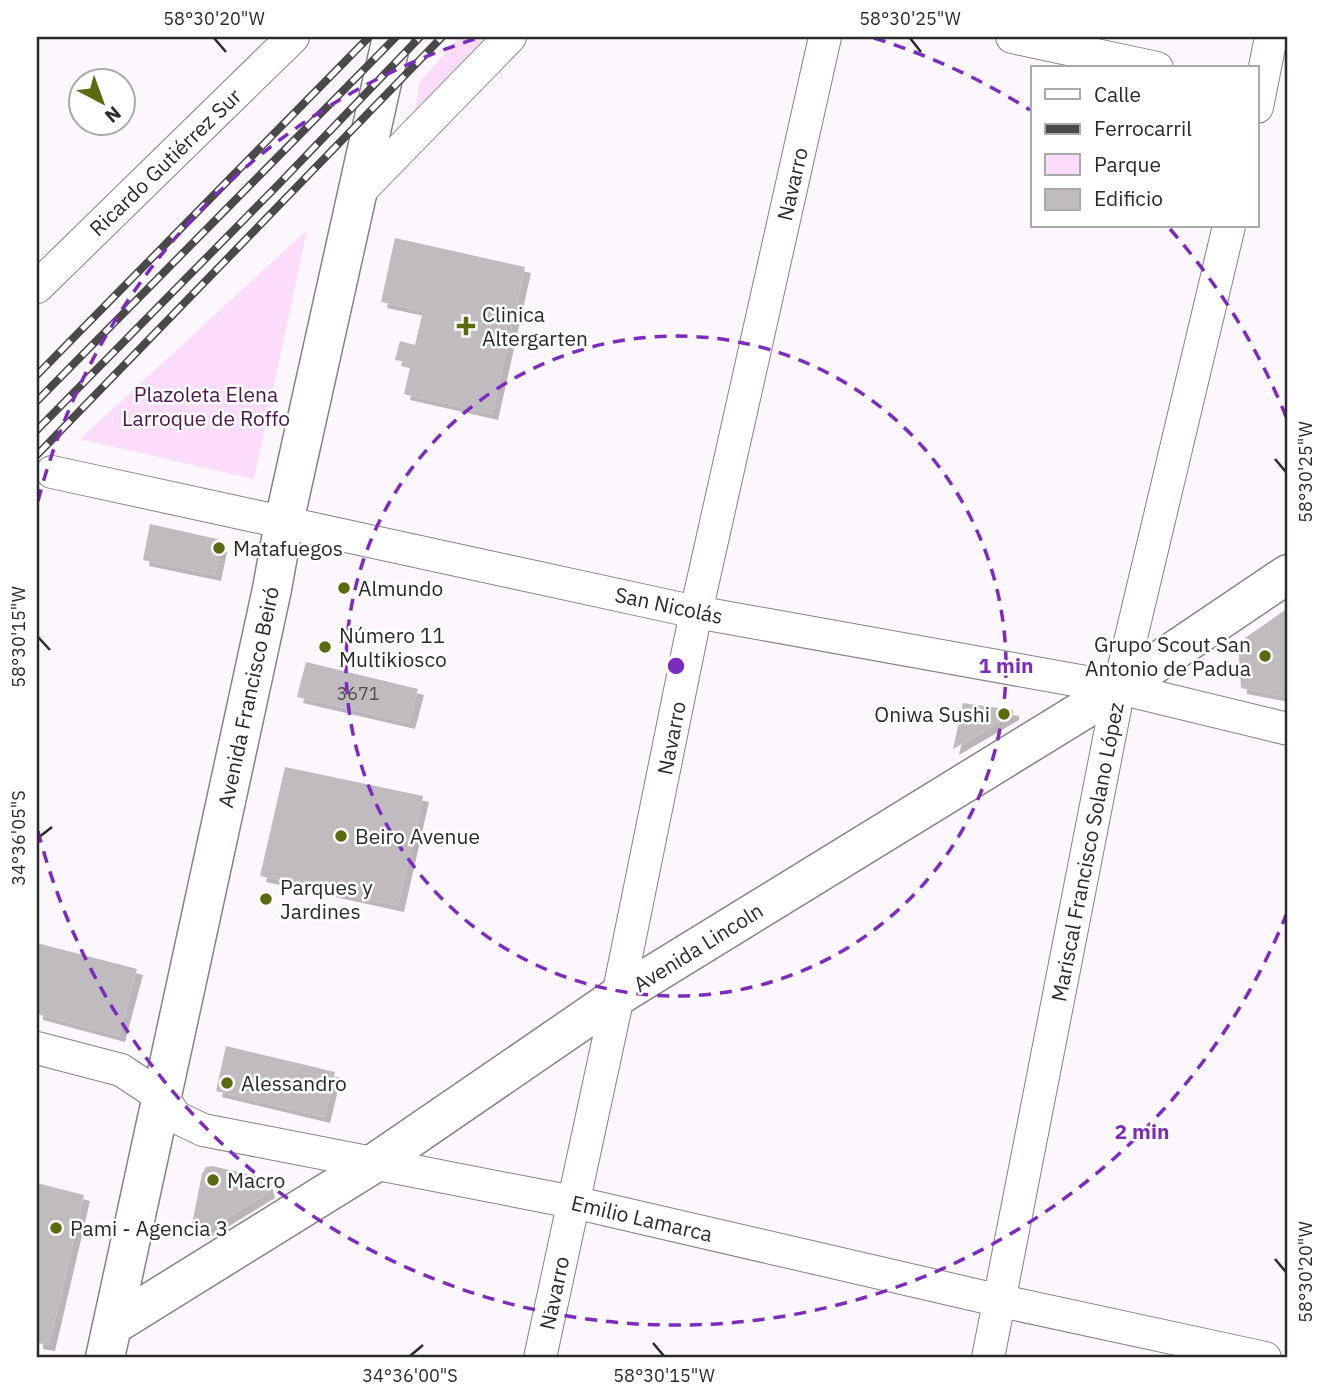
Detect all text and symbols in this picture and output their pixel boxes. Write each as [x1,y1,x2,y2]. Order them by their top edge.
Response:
text: 58°30'20"W [163,7,265,30]
text: 58°30'25"W [859,7,961,30]
north arrow [66,66,136,136]
legend [1031,66,1258,228]
text: Calle [1094,80,1141,108]
street label: Ricardo Gutiérrez Sur [83,82,247,242]
text: N [100,101,126,128]
text: Ferrocarril [1094,114,1192,142]
street label: Navarro [770,145,814,223]
text: Parque [1094,150,1161,178]
text: Edificio [1094,184,1163,212]
place label: Clinica Altergarten [482,300,588,352]
marker: Clinica Altergarten [456,316,476,336]
park label: Plazoleta Elena Larroque de Roffo [122,380,290,432]
text: 58°30'25"W [1294,421,1317,523]
place label: Matafuegos [233,534,343,562]
marker: Matafuegos [211,540,227,556]
place label: Almundo [358,574,443,602]
marker: Almundo [336,580,352,596]
street label: San Nicolás [612,580,726,630]
street label: Avenida Francisco Beiró [211,584,285,810]
text: 58°30'15"W [7,586,30,688]
place label: Número 11 Multikiosco [339,621,447,673]
place label: Grupo Scout San Antonio de Padua [1085,630,1251,682]
marker: Número 11 Multikiosco [317,639,333,655]
marker: Grupo Scout San Antonio de Padua [1257,648,1273,664]
text: 1 min [979,651,1033,679]
centre of rings [664,654,688,678]
house number: 3671 [336,682,380,705]
street label: Navarro [650,699,692,777]
place label: Oniwa Sushi [874,700,990,728]
street label: Mariscal Francisco Solano López [1044,700,1130,1004]
marker: Oniwa Sushi [996,706,1012,722]
text: 34°36'05"S [7,790,30,886]
place label: Beiro Avenue [355,822,480,850]
marker: Beiro Avenue [333,828,349,844]
place label: Parques y Jardines [280,873,373,925]
marker: Parques y Jardines [258,891,274,907]
street label: Avenida Lincoln [628,896,768,998]
place label: Alessandro [241,1069,347,1097]
marker: Alessandro [219,1075,235,1091]
text: 2 min [1115,1117,1169,1145]
place label: Macro [227,1166,285,1194]
marker: Macro [205,1172,221,1188]
street label: Emilio Lamarca [569,1188,715,1248]
place label: Pami - Agencia 3 [70,1214,228,1242]
marker: Pami - Agencia 3 [48,1220,64,1236]
text: 58°30'20"W [1294,1221,1317,1323]
street label: Navarro [533,1254,575,1332]
text: 34°36'00"S [362,1364,458,1387]
text: 58°30'15"W [613,1364,715,1387]

